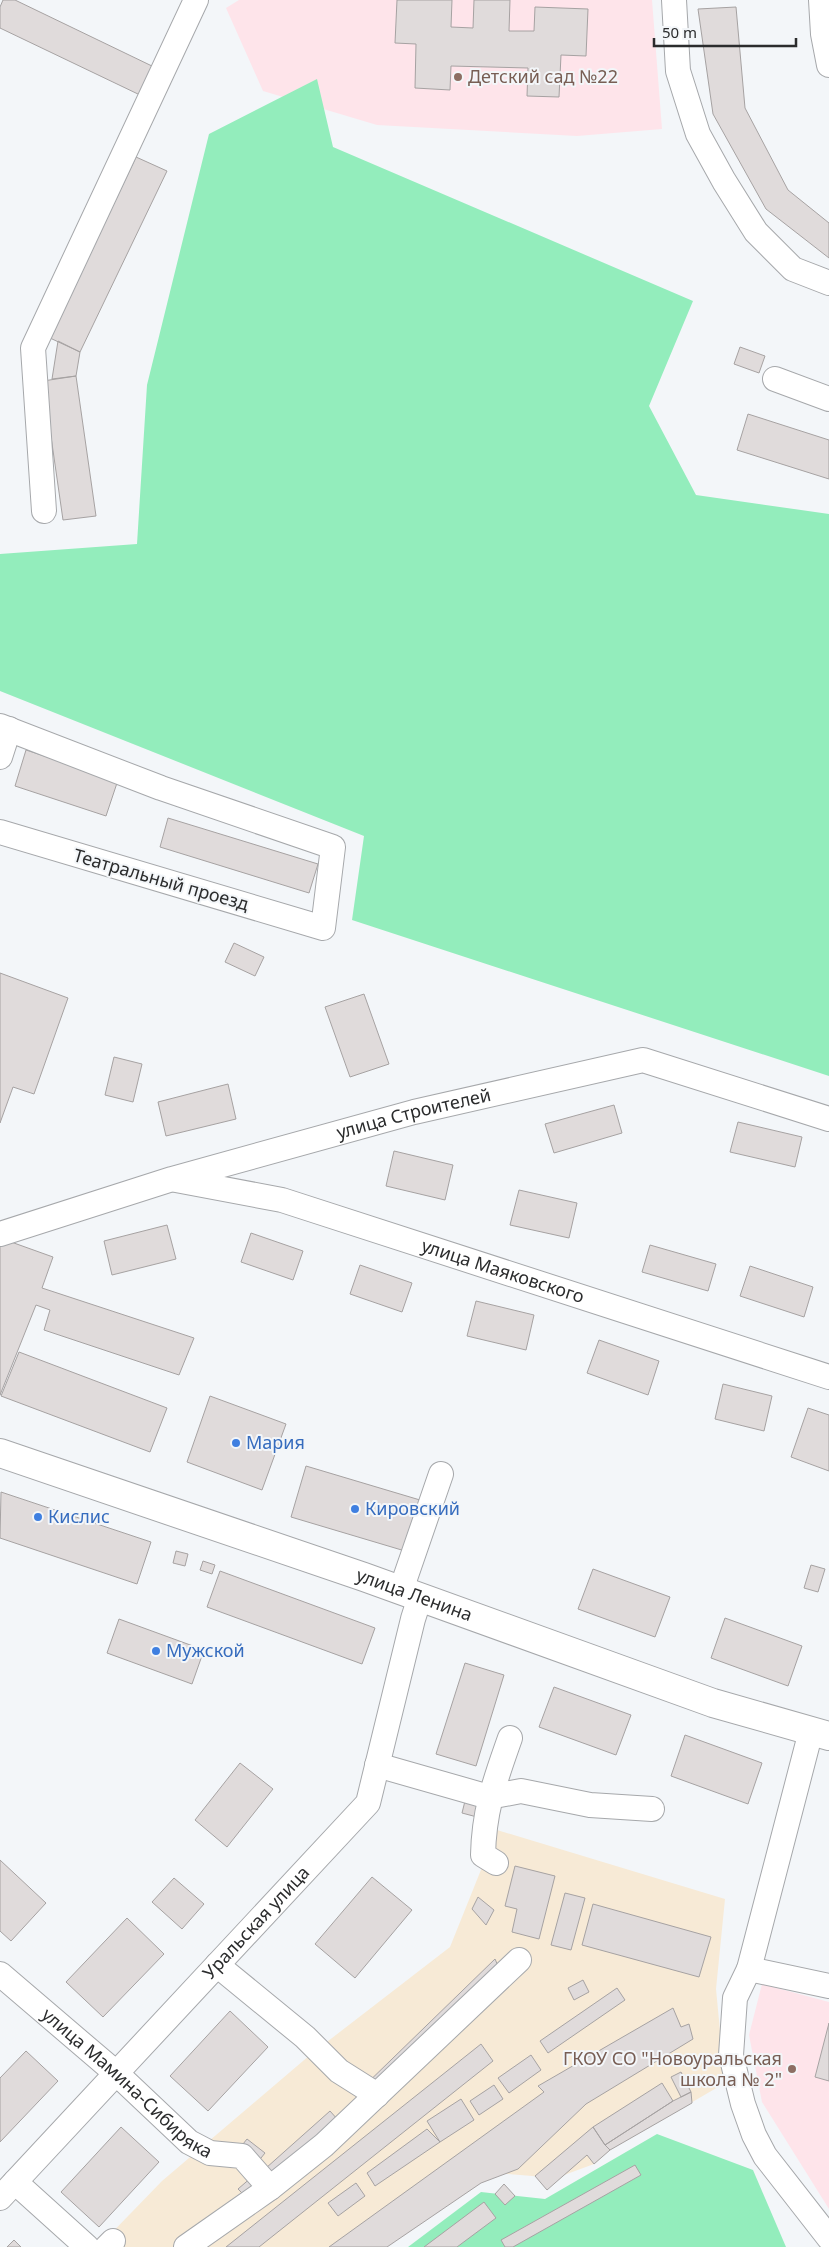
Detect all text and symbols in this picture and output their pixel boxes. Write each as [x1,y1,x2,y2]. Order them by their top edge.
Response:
scale bar [654,15,796,47]
text: 50 m [662,22,697,42]
place label: Детский сад №22 [468,64,618,88]
marker: Детский сад №22 [452,71,464,83]
street label: Театральный проезд [71,842,252,916]
street label: улица Строителей [334,1082,493,1144]
street label: улица Маяковского [419,1233,588,1308]
place label: Мария [246,1430,305,1454]
marker: Мария [230,1437,242,1449]
place label: Кировский [365,1496,460,1520]
marker: Кировский [349,1503,361,1515]
place label: Кислис [48,1504,110,1528]
marker: Кислис [32,1511,44,1523]
street label: улица Ленина [354,1562,476,1626]
place label: Мужской [166,1638,245,1662]
marker: Мужской [150,1645,162,1657]
street label: Уральская улица [197,1860,314,1984]
street label: улица Мамина-Сибиряка [37,2002,217,2163]
place label: ГКОУ СО "Новоуральская школа № 2" [563,2046,782,2091]
marker: ГКОУ СО "Новоуральская школа № 2" [786,2063,798,2075]

